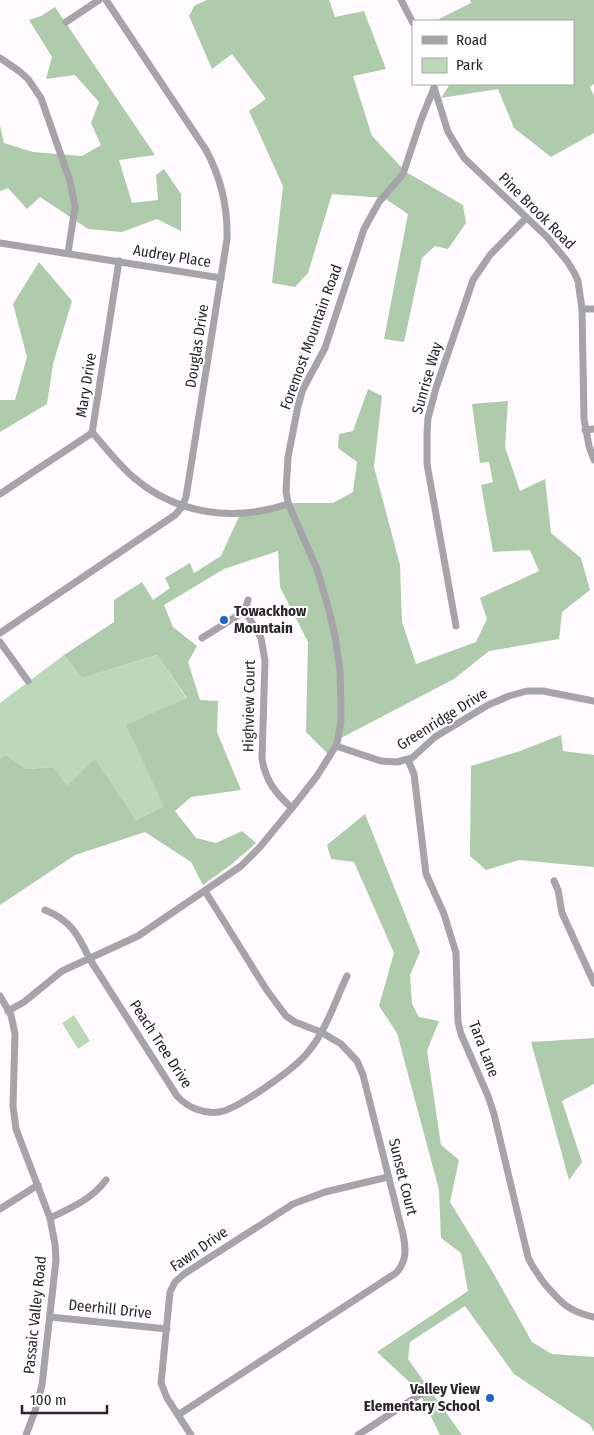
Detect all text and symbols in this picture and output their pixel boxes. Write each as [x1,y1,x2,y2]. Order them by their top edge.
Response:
legend [412,20,574,85]
text: Road [456,31,487,49]
text: Park [456,56,483,74]
street label: Pine Brook Road [495,169,579,253]
street label: Audrey Place [132,241,212,271]
street label: Foremost Mountain Road [276,262,346,412]
street label: Douglas Drive [182,303,212,389]
street label: Sunrise Way [408,340,446,416]
street label: Mary Drive [72,351,100,419]
place label: Towackhow Mountain [234,602,307,637]
marker: Towackhow Mountain [218,614,230,626]
street label: Highview Court [239,660,259,752]
street label: Greenridge Drive [394,684,490,754]
street label: Peach Tree Drive [126,997,196,1091]
street label: Tara Lane [465,1019,503,1079]
street label: Sunset Court [385,1137,421,1217]
street label: Fawn Drive [167,1223,231,1275]
street label: Passaic Valley Road [20,1255,50,1375]
street label: Deerhill Drive [67,1296,153,1322]
place label: Valley View Elementary School [364,1380,481,1415]
scale bar [22,1382,108,1414]
text: 100 m [30,1391,67,1409]
marker: Valley View Elementary School [484,1392,496,1404]

